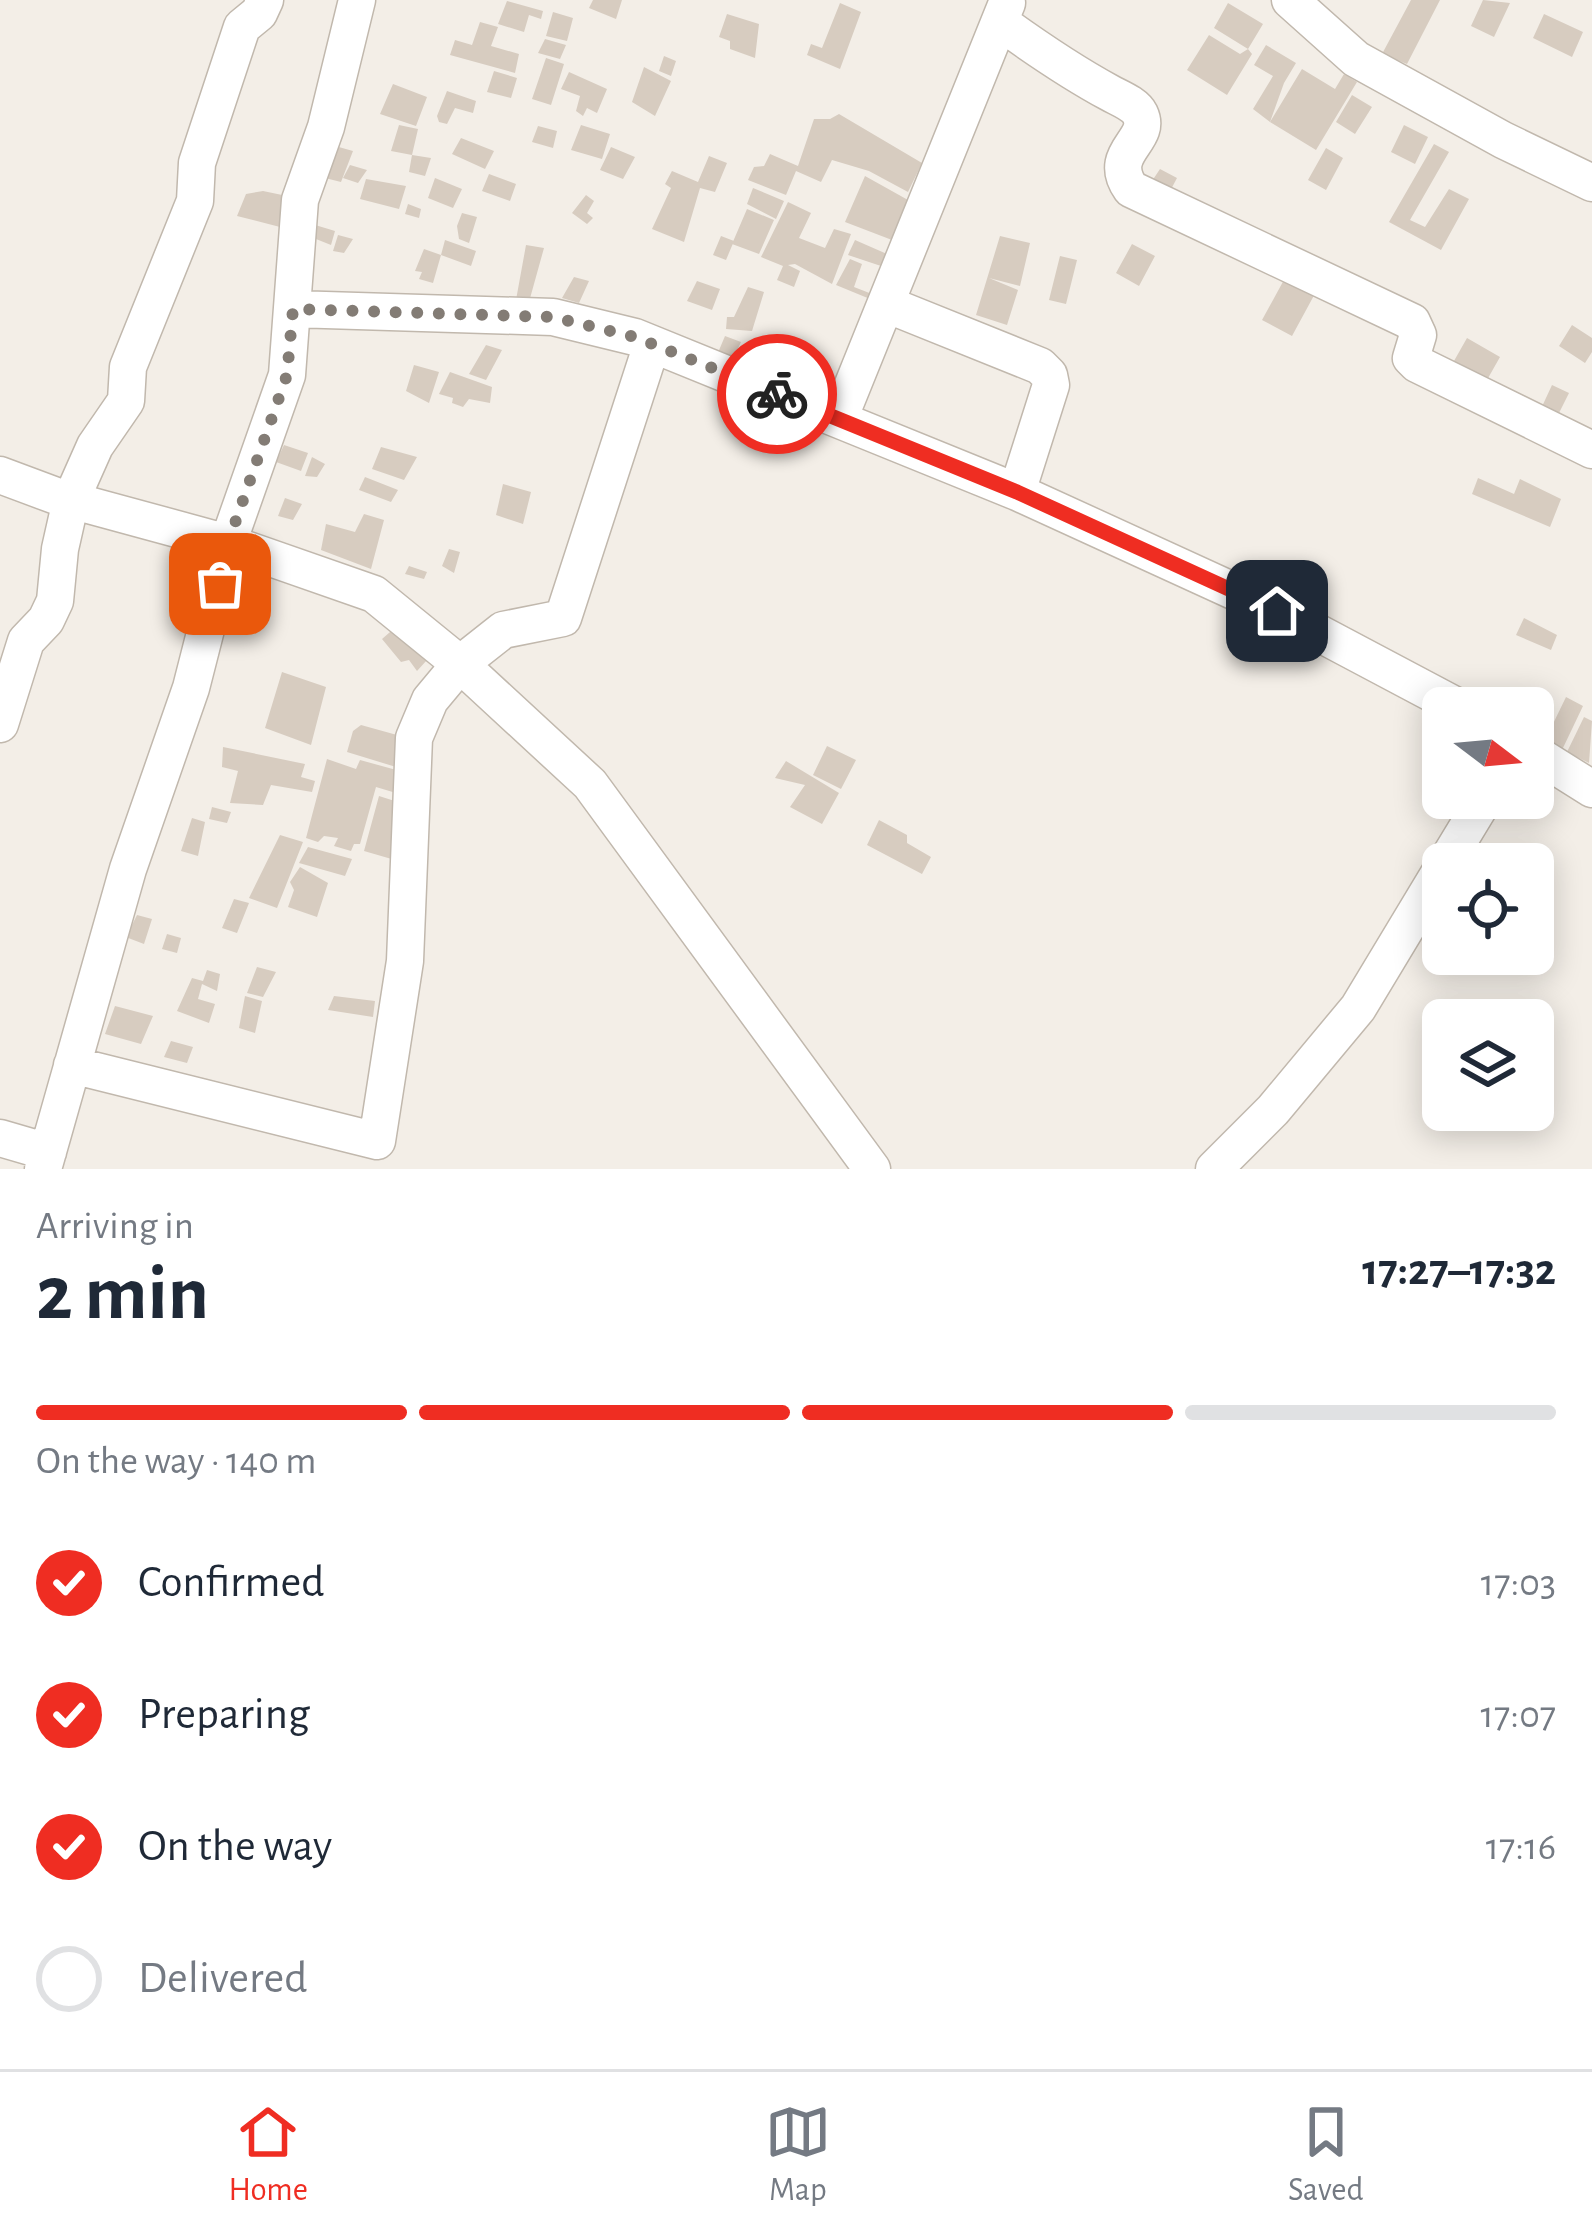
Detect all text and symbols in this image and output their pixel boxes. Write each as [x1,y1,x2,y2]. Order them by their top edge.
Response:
courier [717,334,837,454]
icon: bike [744,361,810,427]
pin [169,533,271,635]
icon: bag [187,551,253,617]
pin [1226,560,1328,662]
icon: home [1244,578,1310,644]
north arrow [1422,687,1554,819]
map controls [1422,687,1554,1131]
button: locate [1422,843,1554,975]
button: layers [1422,999,1554,1131]
text: Arriving in [36,1207,194,1246]
text: 17:27–17:32 [1362,1248,1556,1293]
text: 2 min [36,1256,209,1334]
text: On the way · 140 m [36,1442,317,1481]
icon: check [36,1550,102,1616]
text: Confirmed [138,1560,324,1605]
text: 17:03 [1481,1564,1556,1603]
icon: check [36,1682,102,1748]
text: Preparing [138,1692,310,1737]
text: 17:07 [1481,1696,1556,1735]
icon: check [36,1814,102,1880]
text: On the way [138,1824,332,1869]
text: 17:16 [1486,1828,1556,1867]
text: Delivered [138,1956,307,2001]
tab: Home [229,2099,308,2211]
tab: Map [765,2099,831,2211]
tab: Saved [1288,2099,1363,2211]

